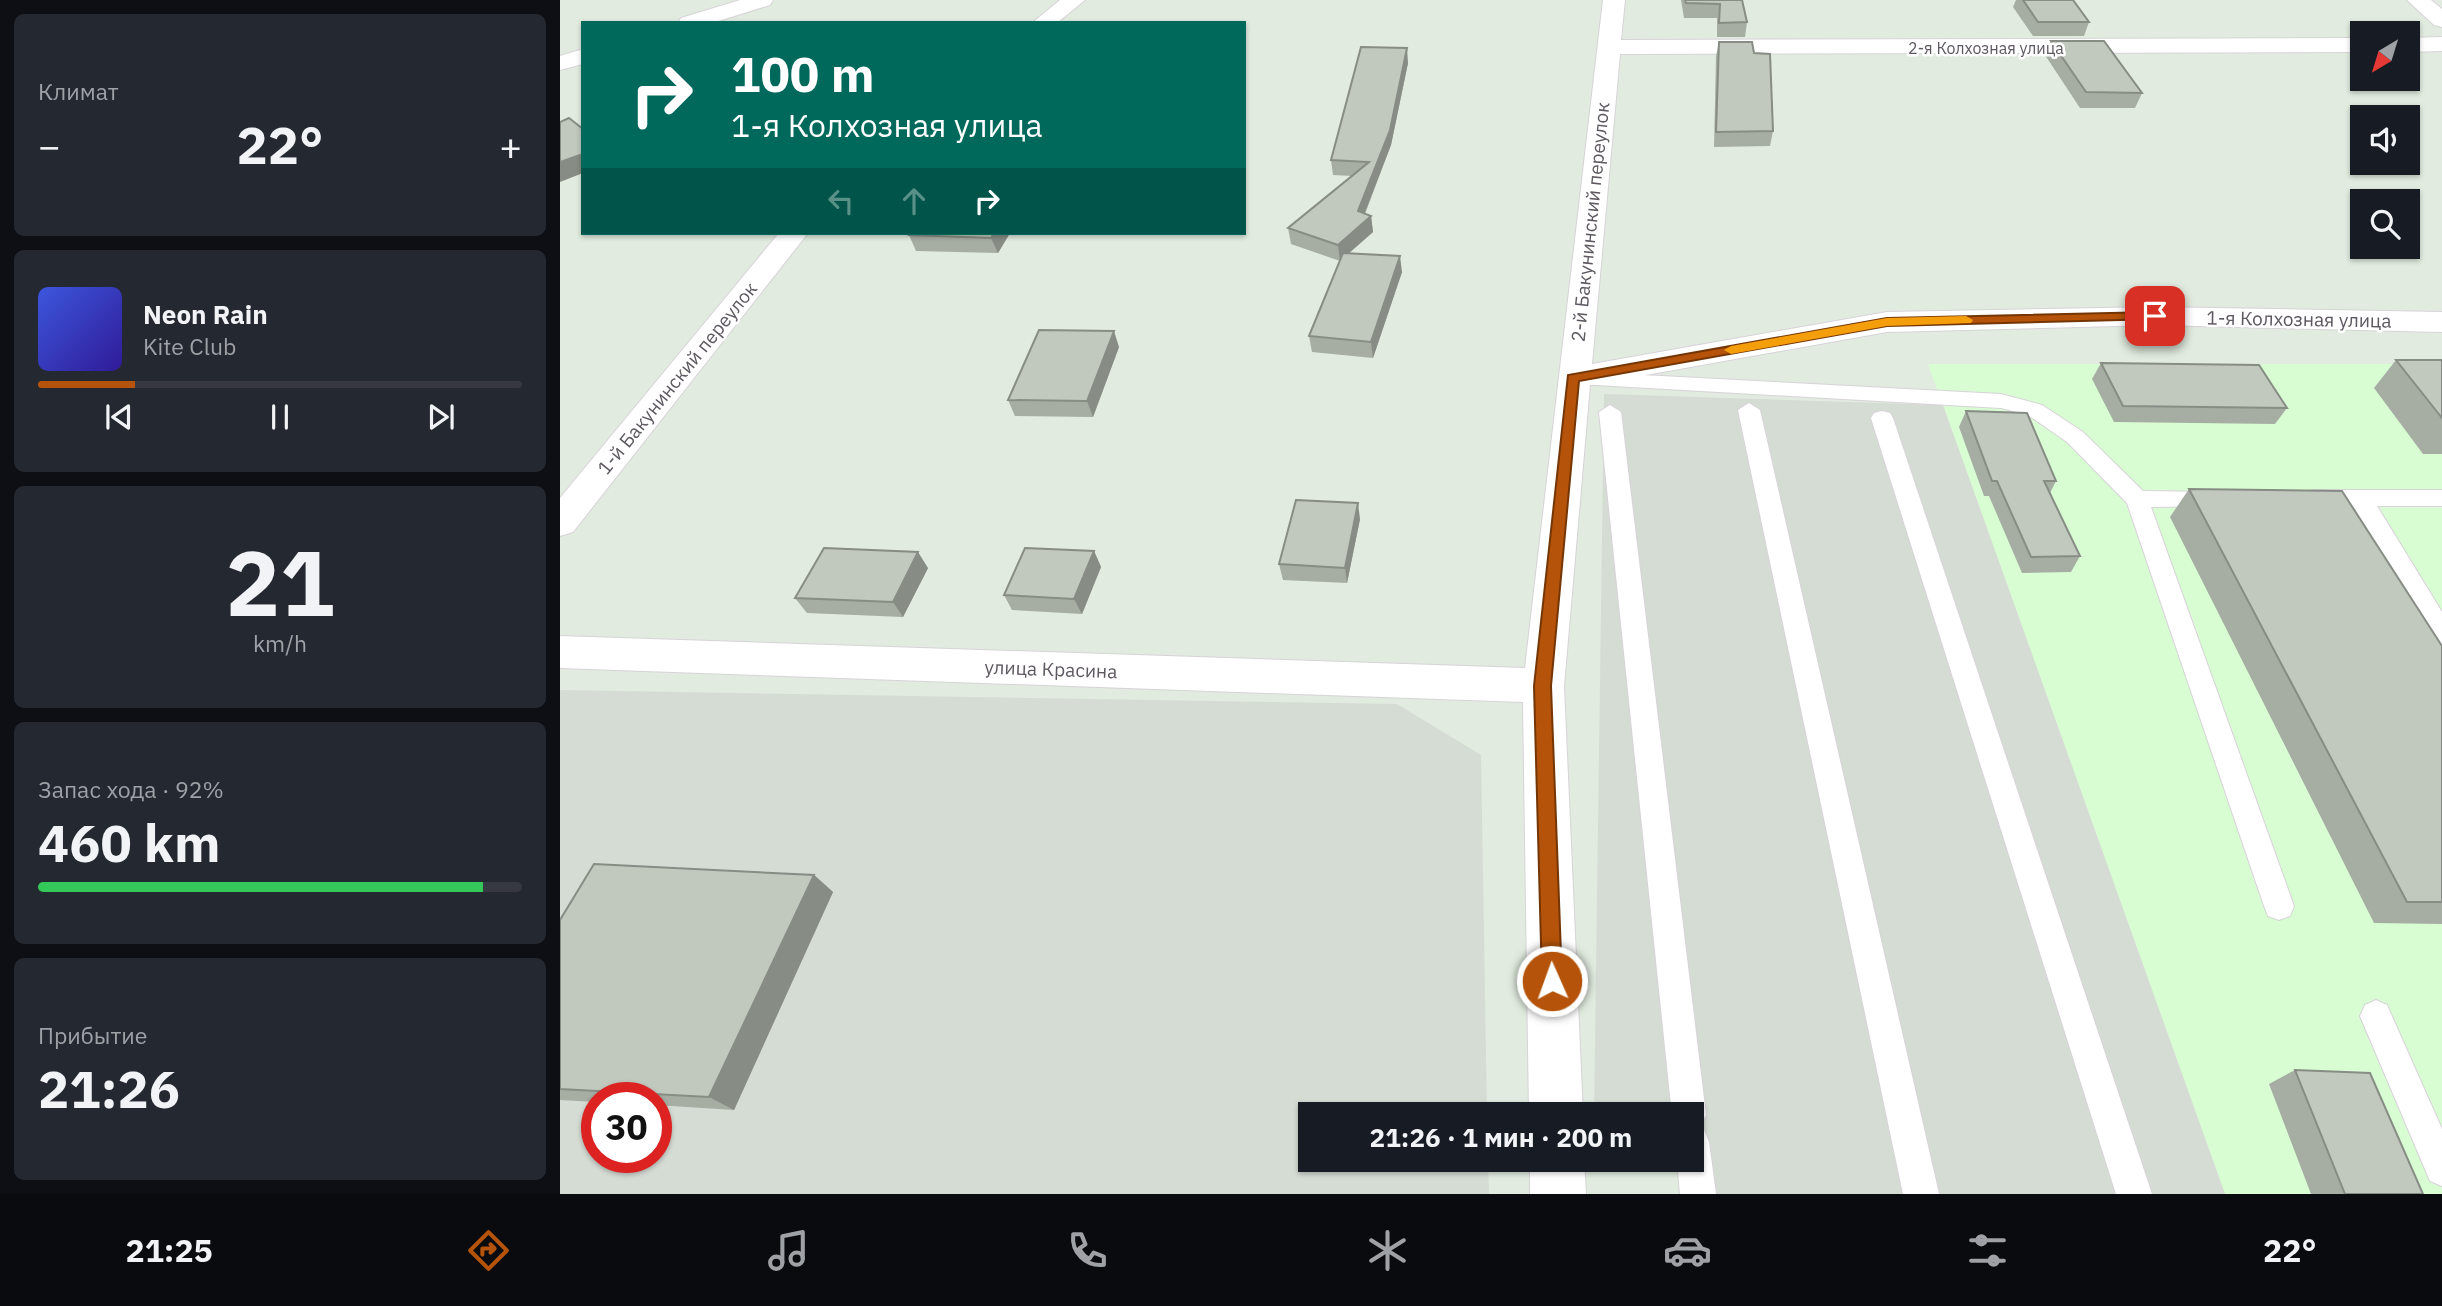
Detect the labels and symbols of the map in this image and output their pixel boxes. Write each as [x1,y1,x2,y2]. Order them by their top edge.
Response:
north arrow [2350,21,2420,91]
street label: 2-я Колхозная улица [1908,38,2064,58]
street label: 2-й Бакунинский переулок [1565,101,1615,343]
street label: 1-й Бакунинский переулок [592,277,762,479]
pin [2125,286,2185,346]
street label: 1-я Колхозная улица [2206,305,2392,333]
street label: улица Красина [984,655,1118,683]
position arrow [1515,944,1589,1018]
speed limit sign: 30 [581,1082,672,1173]

